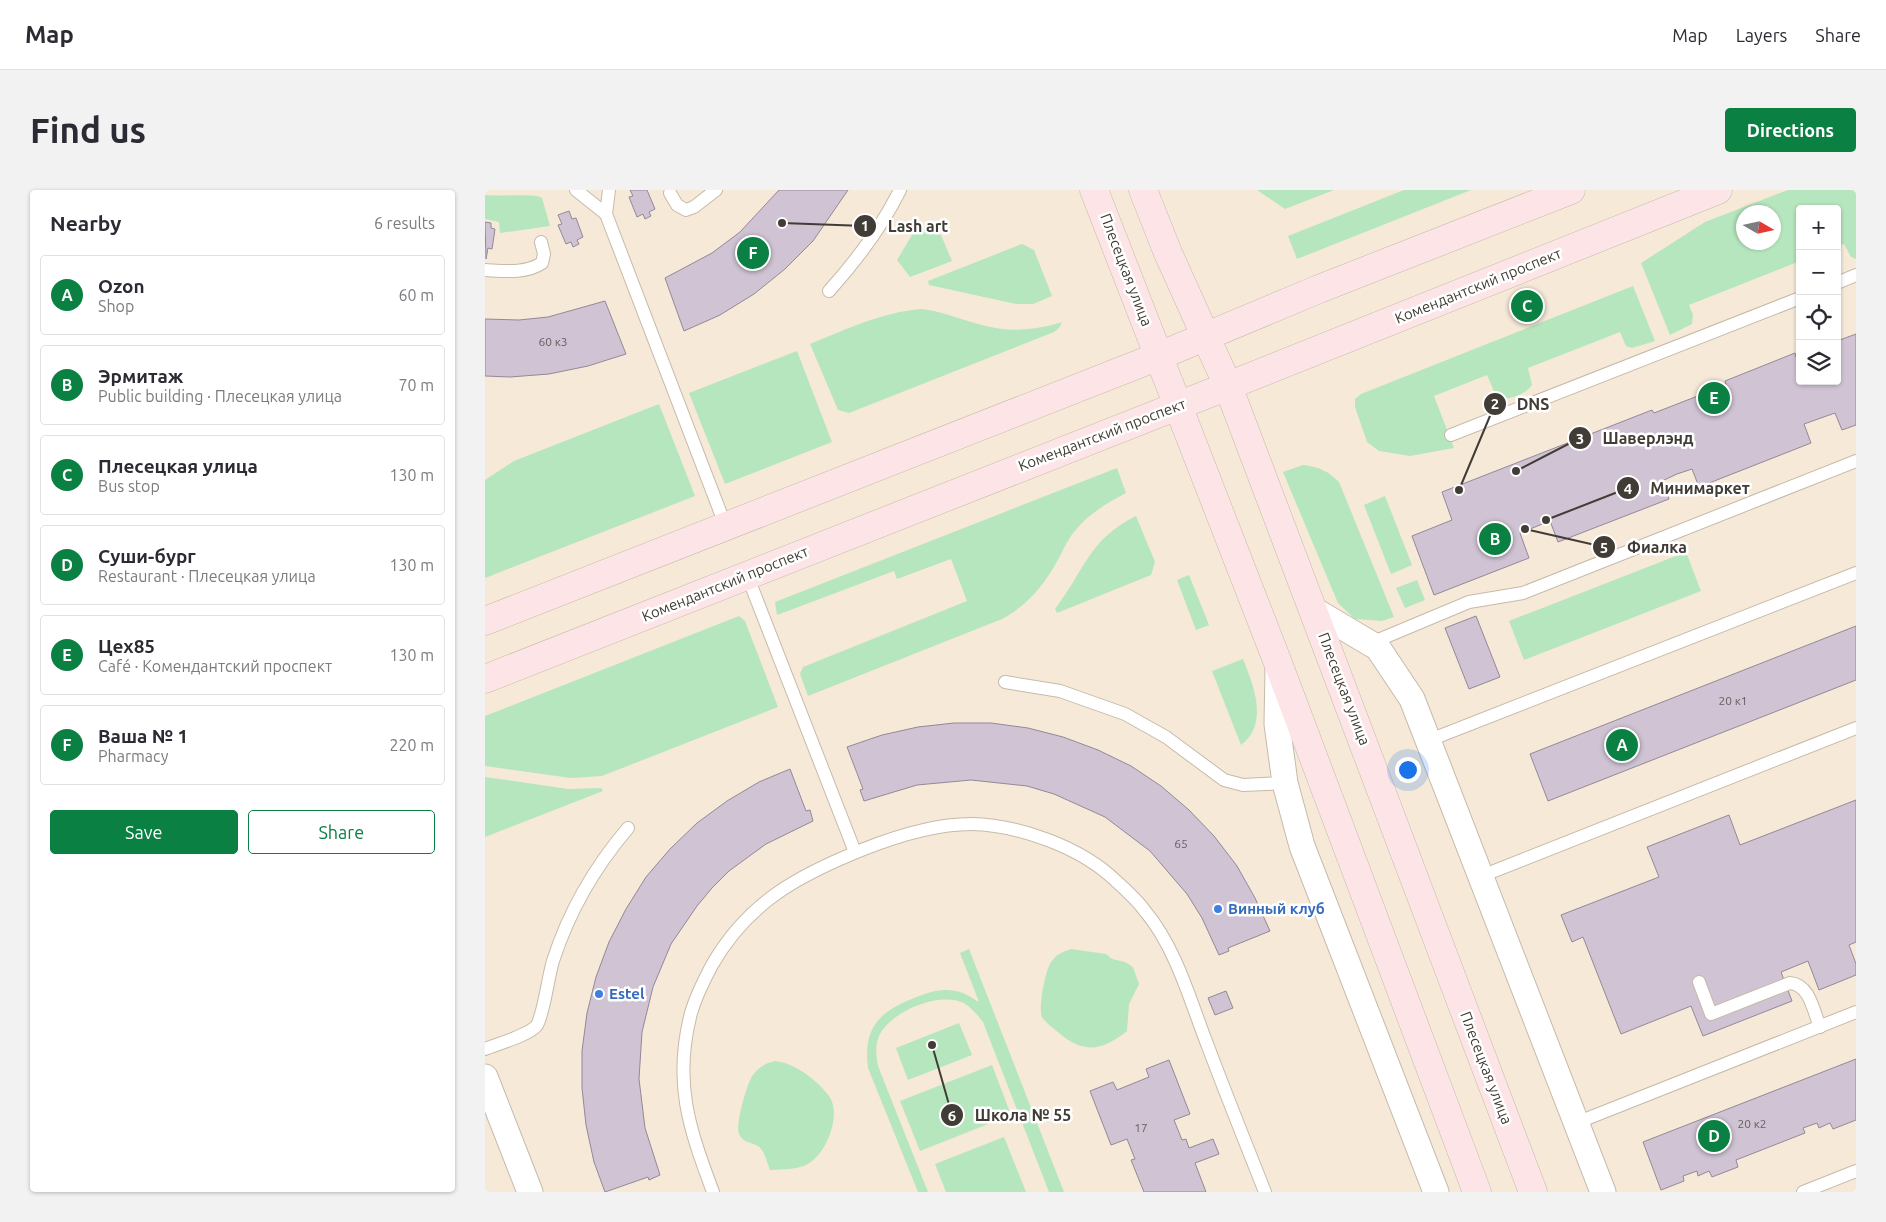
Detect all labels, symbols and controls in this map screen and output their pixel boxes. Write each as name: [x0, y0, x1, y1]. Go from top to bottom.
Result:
text: Map: [25, 21, 74, 48]
text: Map: [1672, 25, 1708, 45]
text: Layers: [1736, 25, 1787, 45]
text: Share: [1815, 25, 1861, 45]
button: Directions: [1725, 108, 1856, 152]
text: Find us: [30, 110, 146, 150]
north arrow: [1736, 205, 1781, 250]
map controls: [1796, 205, 1841, 385]
button: +: [1796, 205, 1841, 250]
text: Nearby: [50, 211, 121, 235]
callout: Lash art: [853, 211, 958, 242]
street label: Плесецкая улица: [1097, 211, 1156, 329]
text: 6 results: [374, 214, 435, 232]
text: 1: [861, 217, 869, 234]
text: Lash art: [888, 217, 948, 235]
pin: F: [737, 234, 769, 272]
street label: Комендантский проспект: [1392, 244, 1564, 327]
button: −: [1796, 250, 1841, 295]
text: Ozon: [98, 275, 145, 297]
text: A: [61, 286, 73, 304]
text: 60 m: [398, 286, 434, 304]
pin: C: [1511, 287, 1543, 325]
button: locate: [1796, 295, 1841, 340]
text: Shop: [98, 297, 134, 315]
house number: 60 к3: [538, 335, 568, 348]
button: layers: [1796, 340, 1841, 385]
text: Эрмитаж: [98, 365, 183, 387]
text: B: [62, 376, 72, 394]
text: 70 m: [398, 376, 434, 394]
pin: E: [1698, 379, 1730, 417]
text: Public building · Плесецкая улица: [98, 387, 342, 405]
callout: DNS: [1482, 388, 1560, 419]
street label: Комендантский проспект: [1016, 395, 1188, 474]
text: 2: [1491, 395, 1499, 412]
text: DNS: [1517, 395, 1549, 413]
callout: Шаверлэнд: [1567, 423, 1703, 454]
text: Шаверлэнд: [1603, 429, 1694, 447]
text: 3: [1576, 430, 1584, 447]
text: Плесецкая улица: [98, 455, 258, 477]
text: C: [62, 466, 72, 484]
text: 130 m: [389, 466, 434, 484]
callout: Минимаркет: [1615, 473, 1760, 504]
text: Bus stop: [98, 477, 160, 495]
text: Минимаркет: [1650, 479, 1750, 497]
text: 4: [1624, 480, 1632, 497]
pin: B: [1479, 520, 1511, 558]
callout: Фиалка: [1592, 532, 1697, 563]
text: Фиалка: [1627, 538, 1687, 556]
text: 5: [1600, 539, 1608, 556]
street label: Комендантский проспект: [639, 542, 811, 625]
text: Суши-бург: [98, 545, 196, 567]
text: D: [61, 556, 73, 574]
text: 130 m: [389, 556, 434, 574]
text: Restaurant · Плесецкая улица: [98, 567, 316, 585]
street label: Плесецкая улица: [1315, 630, 1374, 748]
text: Цех85: [98, 635, 155, 657]
text: E: [62, 646, 72, 664]
text: 130 m: [389, 646, 434, 664]
text: Café · Комендантский проспект: [98, 657, 332, 675]
house number: 20 к1: [1718, 694, 1748, 707]
text: Ваша № 1: [98, 725, 188, 747]
pin: A: [1606, 726, 1638, 764]
text: F: [63, 736, 72, 754]
text: 220 m: [389, 736, 434, 754]
text: Pharmacy: [98, 747, 168, 765]
your location: [1395, 757, 1421, 783]
button: Save: [50, 810, 238, 854]
button: Share: [248, 810, 435, 854]
house number: 65: [1174, 837, 1188, 850]
place label: Винный клуб: [1228, 900, 1325, 917]
marker: Винный клуб: [1212, 903, 1224, 915]
place label: Estel: [609, 985, 645, 1002]
marker: Estel: [593, 988, 605, 1000]
street label: Плесецкая улица: [1457, 1009, 1516, 1127]
callout: Школа № 55: [940, 1100, 1081, 1131]
text: Школа № 55: [975, 1106, 1071, 1124]
text: 6: [948, 1107, 956, 1124]
pin: D: [1698, 1117, 1730, 1155]
house number: 20 к2: [1737, 1117, 1767, 1130]
house number: 17: [1134, 1121, 1148, 1134]

